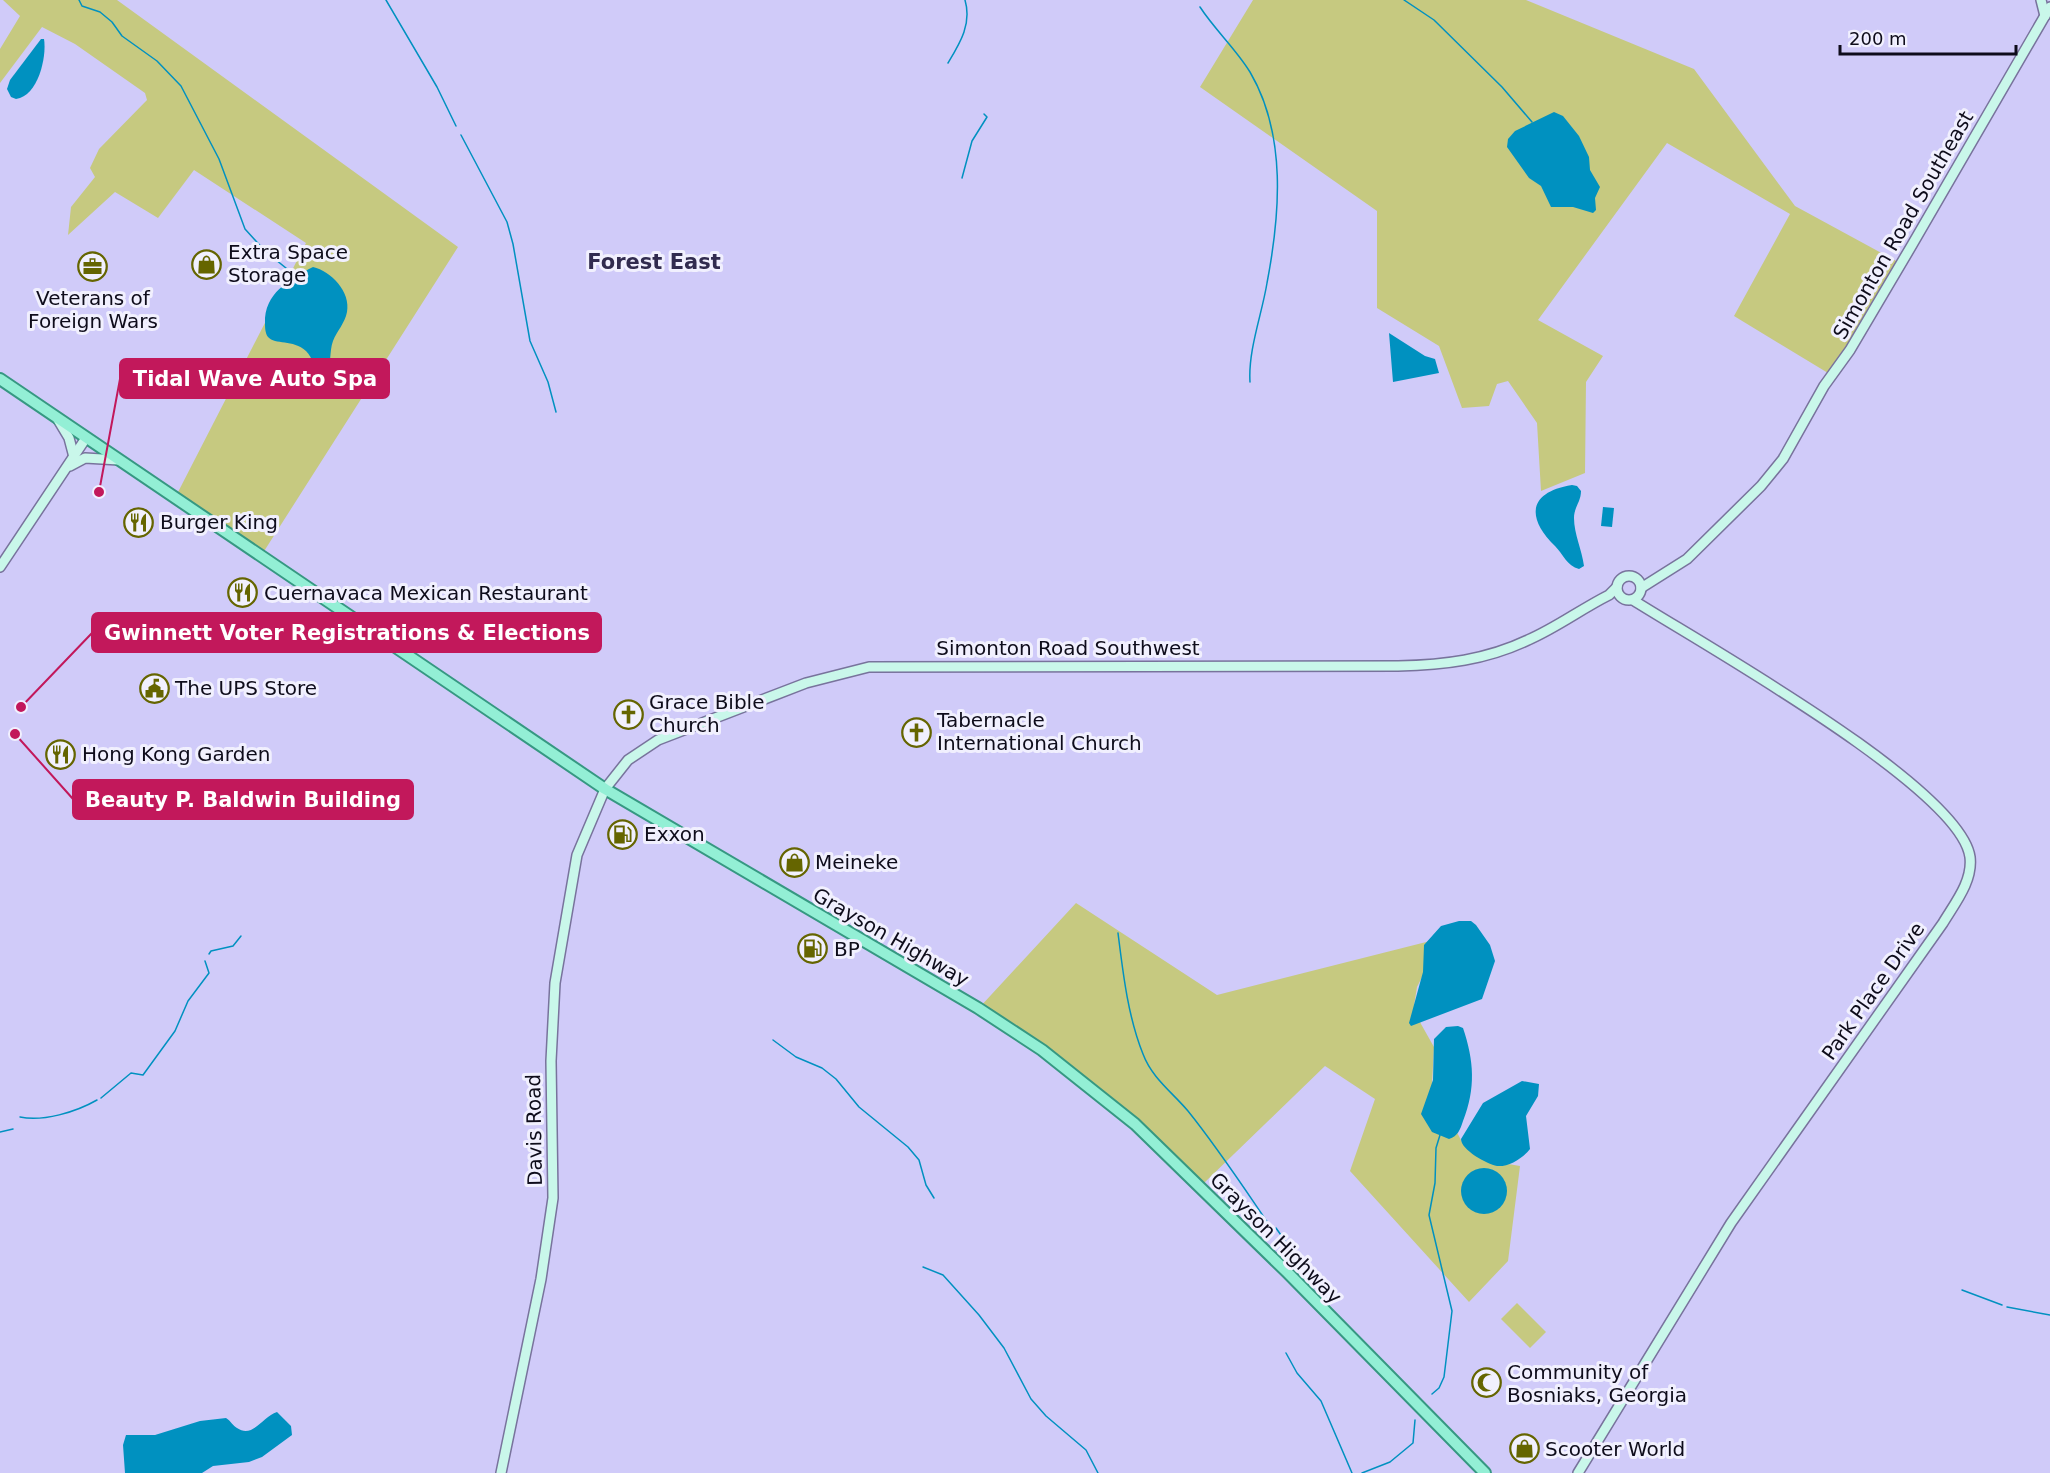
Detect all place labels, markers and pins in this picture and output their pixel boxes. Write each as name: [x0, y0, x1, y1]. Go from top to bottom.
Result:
place label: Extra Space Storage: [228, 240, 348, 287]
shop icon: Extra Space Storage: [191, 248, 223, 280]
office icon: Veterans of Foreign Wars: [77, 251, 109, 283]
place label: Veterans of Foreign Wars: [28, 286, 158, 333]
callout: Tidal Wave Auto Spa: [120, 359, 389, 398]
restaurant icon: Burger King: [123, 506, 155, 538]
place label: Burger King: [160, 510, 278, 534]
restaurant icon: Cuernavaca Mexican Restaurant: [227, 577, 259, 609]
place label: Cuernavaca Mexican Restaurant: [264, 581, 588, 605]
callout: Gwinnett Voter Registrations & Elections: [92, 613, 601, 652]
public building icon: The UPS Store: [138, 672, 170, 704]
place label: The UPS Store: [174, 676, 317, 700]
place label: Grace Bible Church: [649, 690, 764, 737]
church icon: Grace Bible Church: [612, 698, 644, 730]
place label: Tabernacle International Church: [936, 708, 1142, 755]
church icon: Tabernacle International Church: [900, 716, 932, 748]
restaurant icon: Hong Kong Garden: [45, 738, 77, 770]
place label: Hong Kong Garden: [82, 742, 270, 766]
callout: Beauty P. Baldwin Building: [73, 780, 413, 819]
fuel station icon: Exxon: [607, 818, 639, 850]
place label: Exxon: [644, 822, 705, 846]
shop icon: Meineke: [778, 846, 810, 878]
place label: Meineke: [815, 850, 898, 874]
fuel station icon: BP: [797, 933, 829, 965]
place label: BP: [834, 937, 860, 961]
place label: Community of Bosniaks, Georgia: [1507, 1360, 1687, 1407]
mosque icon: Community of Bosniaks, Georgia: [1470, 1367, 1502, 1399]
shop icon: Scooter World: [1508, 1433, 1540, 1465]
place label: Scooter World: [1545, 1437, 1685, 1461]

